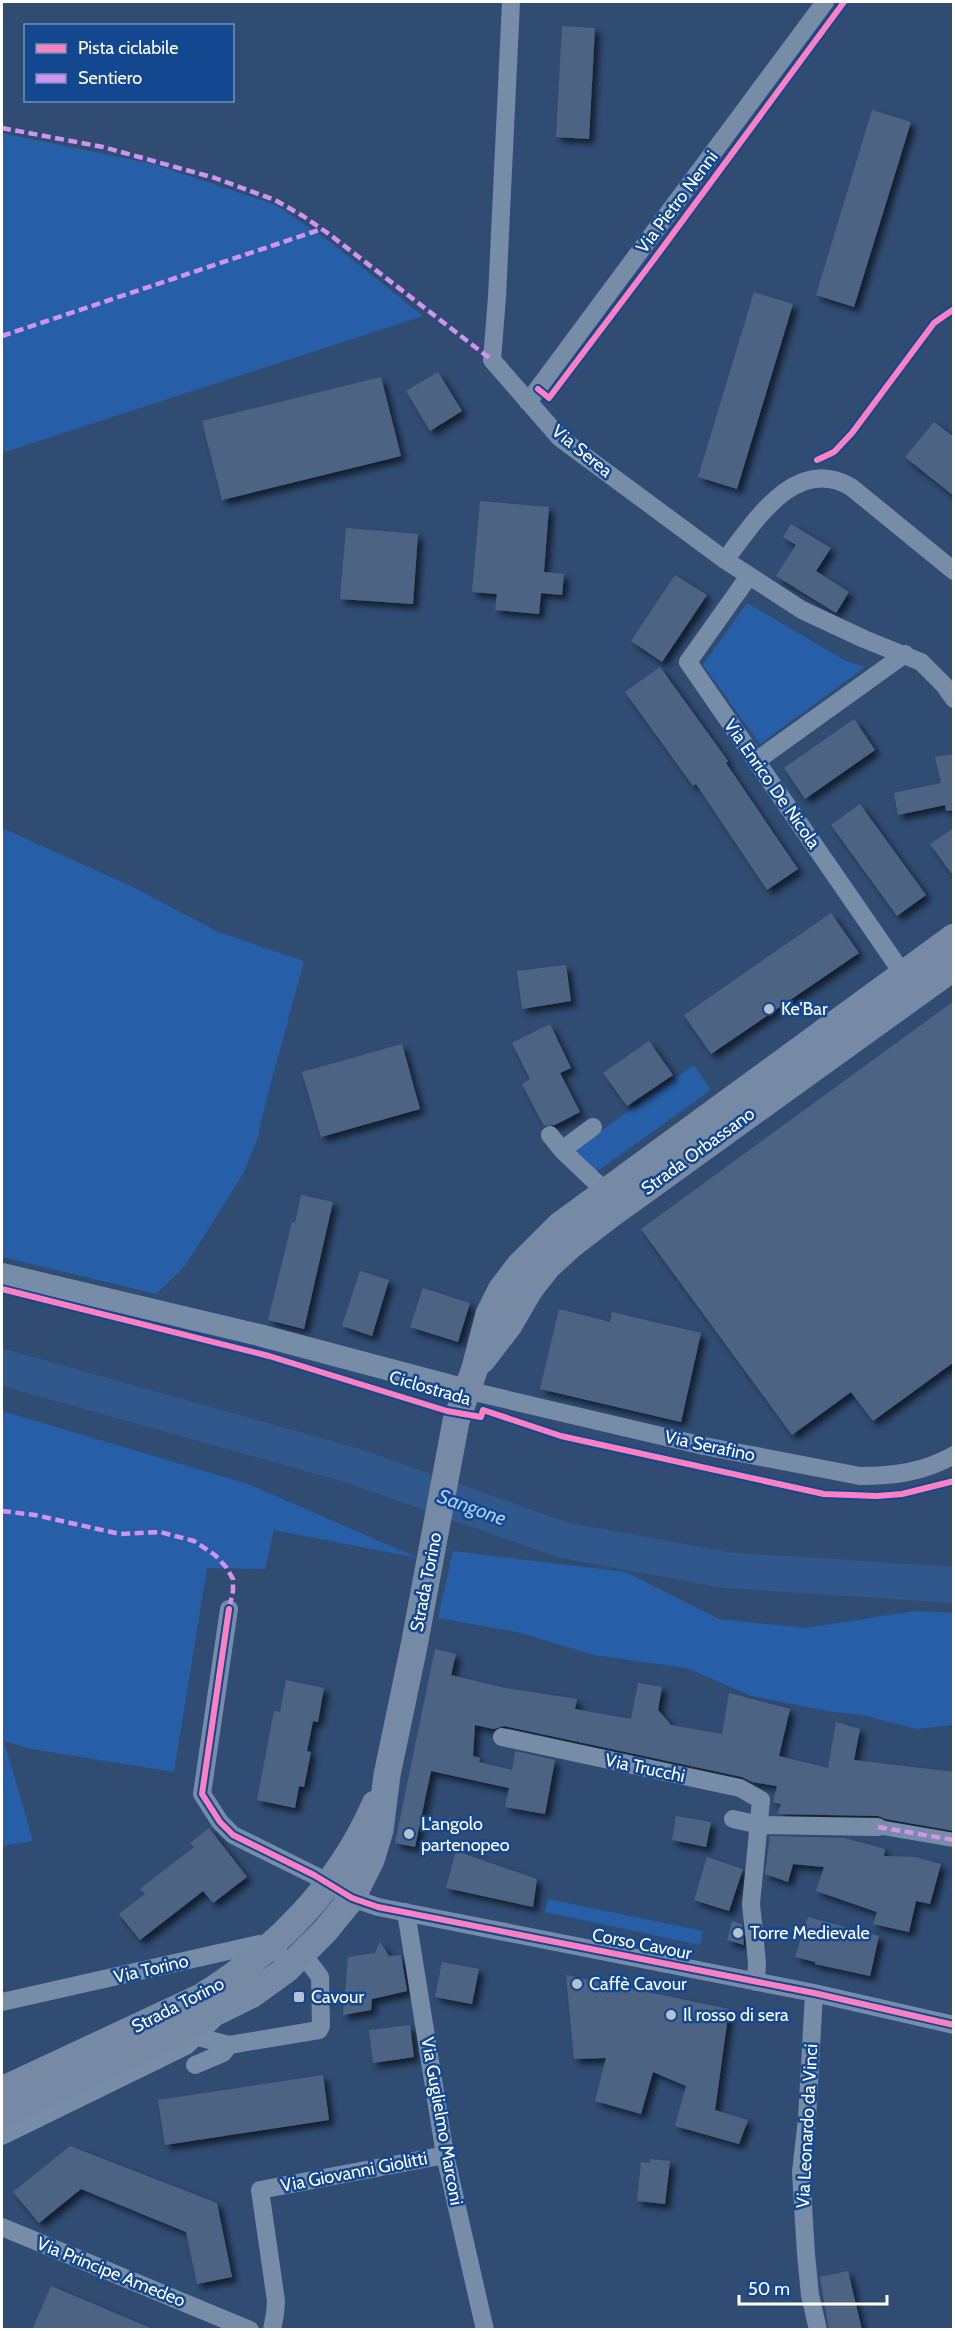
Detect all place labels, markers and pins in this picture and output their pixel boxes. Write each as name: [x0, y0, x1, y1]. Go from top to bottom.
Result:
place label: Ke'Bar: [781, 998, 828, 1020]
marker: Ke'Bar: [762, 1002, 776, 1016]
place label: L'angolo partenopeo: [421, 1813, 510, 1856]
marker: L'angolo partenopeo: [402, 1827, 416, 1841]
place label: Torre Medievale: [750, 1922, 870, 1944]
marker: Torre Medievale: [731, 1926, 745, 1940]
place label: Caffè Cavour: [589, 1973, 687, 1995]
marker: Caffè Cavour: [570, 1977, 584, 1991]
place label: Cavour: [311, 1986, 364, 2008]
marker: Cavour: [292, 1990, 306, 2004]
place label: Il rosso di sera: [683, 2004, 789, 2026]
marker: Il rosso di sera: [664, 2008, 678, 2022]

